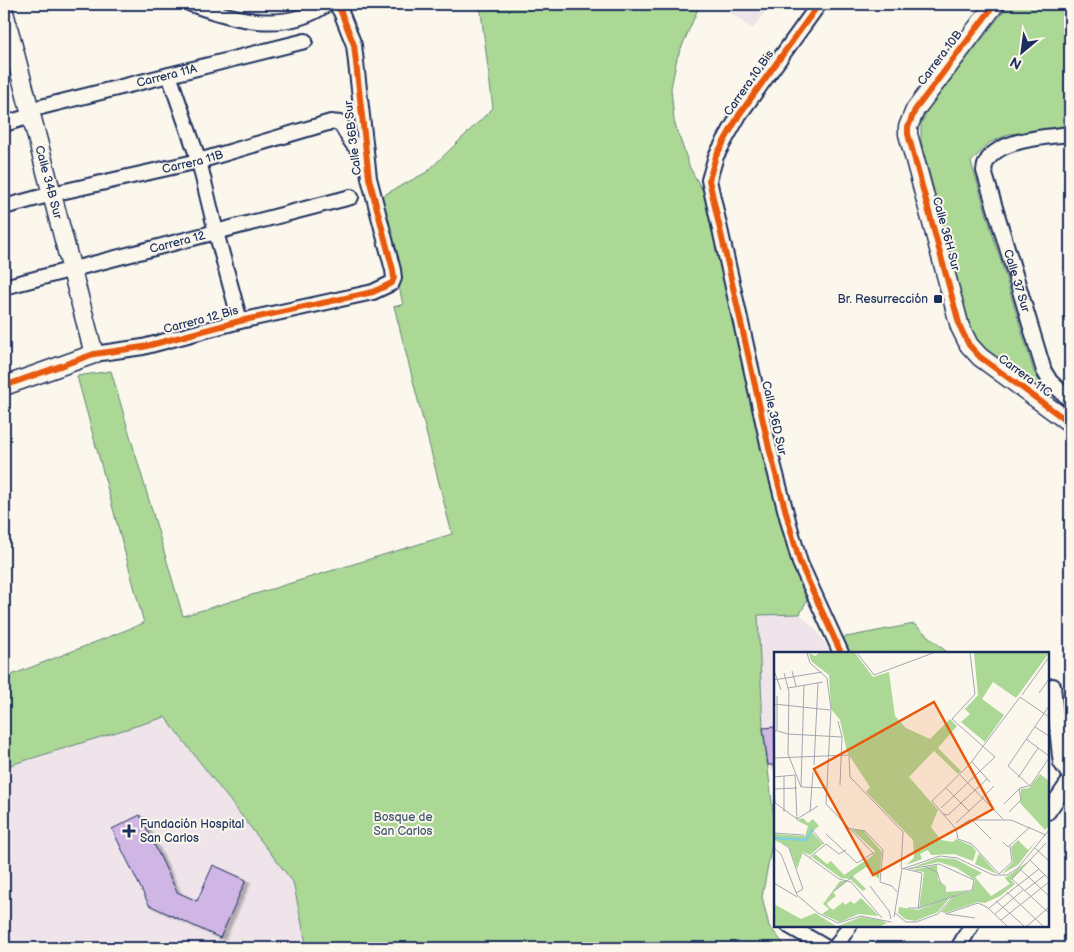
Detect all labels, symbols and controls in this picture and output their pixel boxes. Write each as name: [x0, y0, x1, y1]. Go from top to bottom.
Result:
street label: Carrera 10B: [914, 28, 966, 88]
north arrow: [996, 28, 1046, 78]
street label: Carrera 10 Bis: [721, 47, 777, 119]
text: N: [1007, 53, 1025, 73]
street label: Carrera 11A: [135, 61, 199, 90]
street label: Calle 36B Sur: [341, 99, 365, 176]
street label: Calle 34B Sur: [32, 144, 66, 221]
street label: Carrera 11B: [161, 147, 225, 177]
street label: Calle 36H Sur: [929, 195, 963, 273]
street label: Carrera 12: [148, 228, 207, 256]
street label: Calle 37 Sur: [1000, 247, 1034, 315]
place label: Br. Resurrección: [838, 292, 928, 307]
marker: Br. Resurrección: [932, 293, 944, 305]
street label: Carrera 12 Bis: [162, 303, 240, 337]
street label: Carrera 11C: [995, 351, 1055, 401]
street label: Calle 36D Sur: [758, 379, 790, 457]
inset map: [774, 652, 1049, 927]
park label: Bosque de San Carlos: [373, 810, 433, 839]
place label: Fundación Hospital San Carlos: [140, 817, 244, 846]
marker: Fundación Hospital San Carlos: [122, 824, 136, 838]

